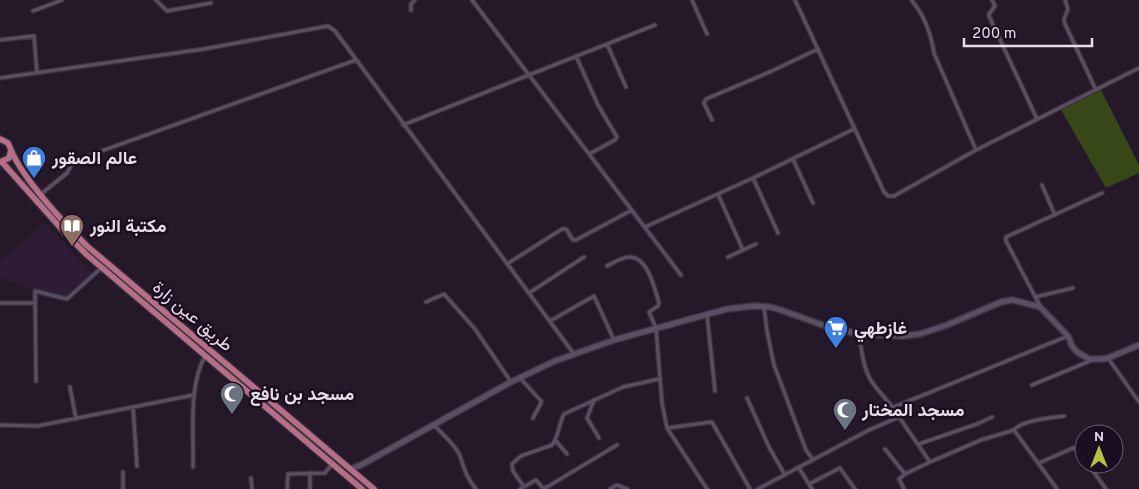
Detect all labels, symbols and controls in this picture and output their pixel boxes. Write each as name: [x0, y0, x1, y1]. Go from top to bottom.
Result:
scale bar: [964, 15, 1092, 47]
text: 200 m: [972, 25, 1017, 44]
shop icon: عالم الصقور: [21, 145, 47, 179]
place label: عالم الصقور: [51, 148, 137, 171]
library icon: مكتبة النور: [59, 213, 85, 247]
place label: مكتبة النور: [89, 216, 167, 239]
street label: طريق عين زارة: [147, 277, 237, 358]
supermarket icon: غازطهي: [823, 315, 849, 349]
place label: غازطهي: [854, 318, 907, 343]
mosque icon: مسجد بن نافع: [219, 381, 245, 415]
place label: مسجد بن نافع: [250, 384, 355, 407]
mosque icon: مسجد المختار: [832, 397, 858, 431]
place label: مسجد المختار: [861, 400, 965, 423]
north arrow: [1074, 424, 1124, 474]
text: N: [1094, 429, 1104, 446]

